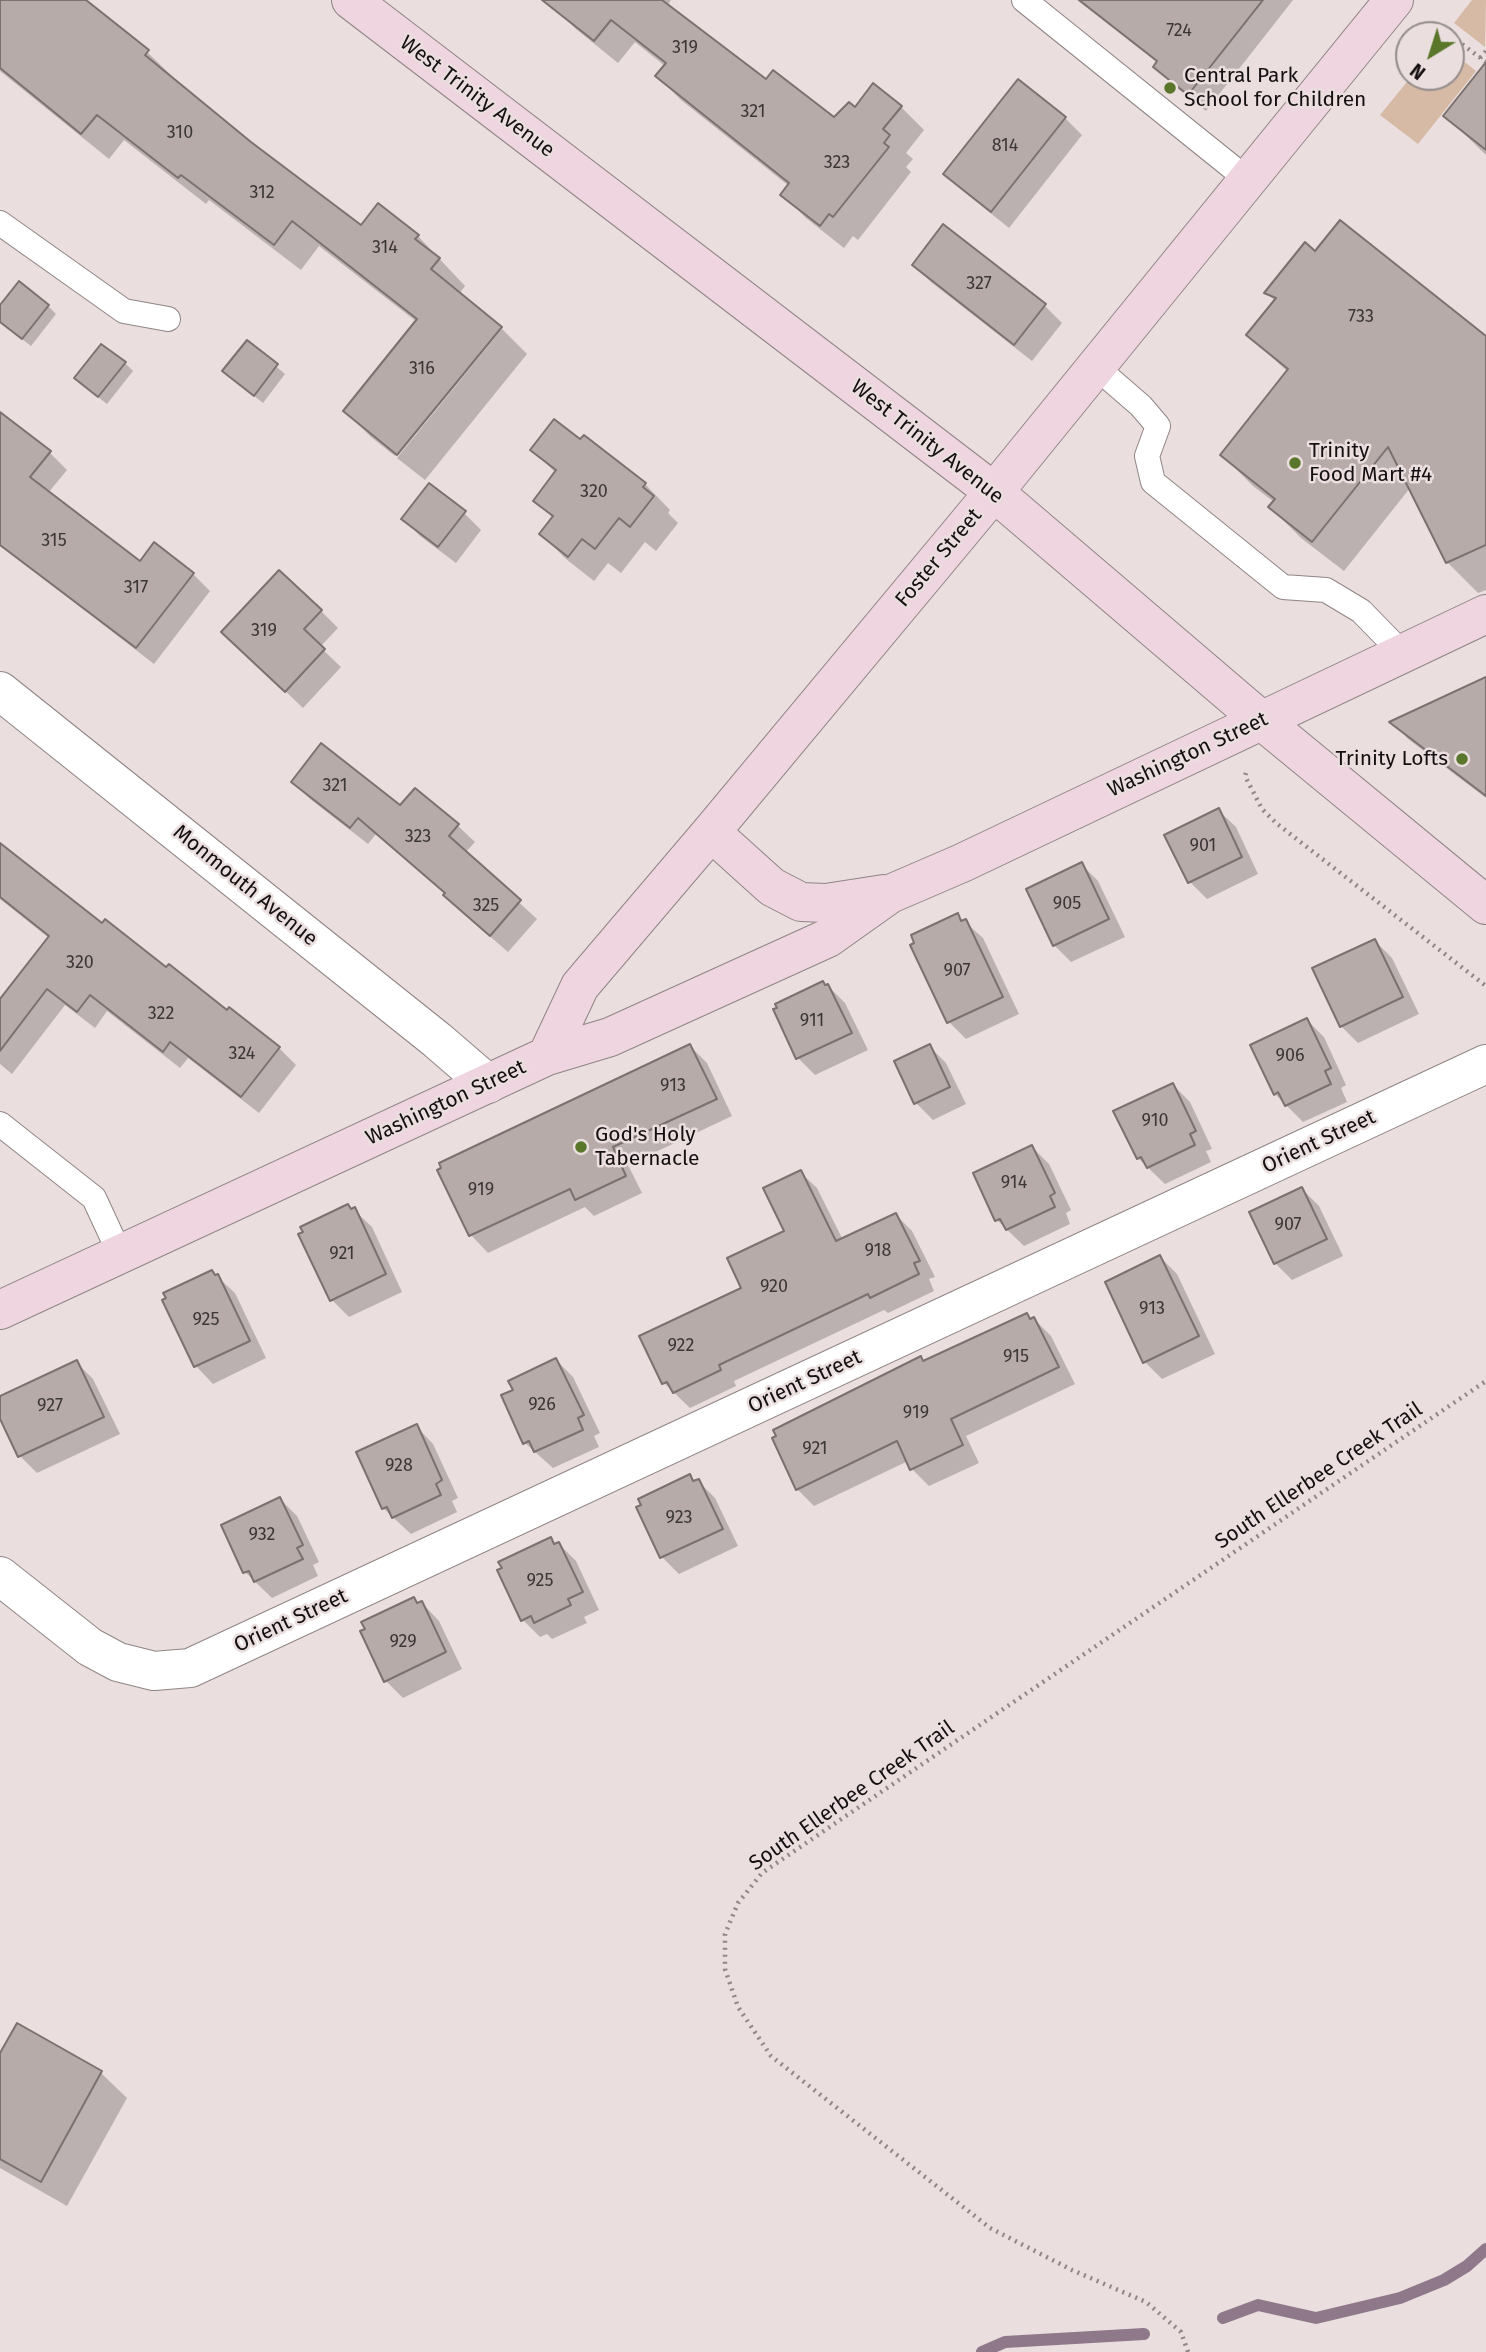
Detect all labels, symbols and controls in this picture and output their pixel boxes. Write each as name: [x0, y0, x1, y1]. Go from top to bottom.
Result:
house number: 724: [1166, 20, 1192, 42]
north arrow: [1395, 21, 1465, 91]
street label: West Trinity Avenue: [395, 31, 559, 163]
house number: 319: [672, 37, 698, 59]
text: N: [1406, 58, 1430, 84]
place label: Central Park School for Children: [1184, 63, 1366, 113]
marker: Central Park School for Children: [1162, 80, 1178, 96]
house number: 321: [740, 101, 766, 123]
house number: 310: [167, 122, 193, 144]
house number: 814: [992, 135, 1018, 157]
house number: 323: [824, 152, 850, 174]
house number: 312: [249, 182, 275, 204]
house number: 314: [372, 237, 398, 259]
house number: 327: [966, 273, 992, 295]
house number: 733: [1348, 306, 1374, 328]
house number: 316: [409, 358, 435, 380]
street label: West Trinity Avenue: [846, 374, 1008, 510]
place label: Trinity Food Mart #4: [1309, 438, 1432, 488]
marker: Trinity Food Mart #4: [1287, 455, 1303, 471]
house number: 320: [580, 481, 608, 503]
street label: Foster Street: [890, 504, 988, 612]
house number: 315: [41, 530, 67, 552]
house number: 317: [124, 577, 148, 599]
house number: 319: [251, 620, 277, 642]
street label: Washington Street: [1104, 707, 1272, 803]
place label: Trinity Lofts: [1336, 746, 1448, 772]
marker: Trinity Lofts: [1454, 751, 1470, 767]
house number: 321: [322, 775, 348, 797]
street label: Monmouth Avenue: [168, 820, 322, 952]
house number: 323: [405, 826, 431, 848]
house number: 901: [1190, 835, 1216, 857]
house number: 905: [1053, 893, 1081, 915]
house number: 325: [473, 895, 499, 917]
house number: 320: [66, 952, 94, 974]
house number: 907: [943, 960, 971, 982]
house number: 322: [148, 1003, 174, 1025]
house number: 911: [800, 1010, 824, 1032]
house number: 324: [229, 1043, 255, 1065]
house number: 906: [1275, 1045, 1305, 1067]
street label: Washington Street: [362, 1055, 530, 1151]
house number: 913: [660, 1075, 686, 1097]
street label: Orient Street: [1258, 1105, 1380, 1179]
house number: 910: [1142, 1110, 1168, 1132]
place label: God's Holy Tabernacle: [595, 1122, 700, 1172]
marker: God's Holy Tabernacle: [573, 1139, 589, 1155]
house number: 914: [1001, 1172, 1027, 1194]
house number: 919: [468, 1179, 494, 1201]
house number: 907: [1274, 1214, 1302, 1236]
house number: 918: [865, 1240, 891, 1262]
house number: 921: [329, 1243, 355, 1265]
house number: 920: [760, 1276, 788, 1298]
house number: 913: [1139, 1298, 1165, 1320]
house number: 925: [193, 1309, 219, 1331]
house number: 922: [668, 1335, 694, 1357]
street label: Orient Street: [744, 1345, 866, 1419]
house number: 915: [1003, 1346, 1029, 1368]
house number: 926: [528, 1394, 556, 1416]
house number: 927: [37, 1395, 63, 1417]
street label: South Ellerbee Creek Trail: [1211, 1397, 1427, 1555]
house number: 919: [903, 1402, 929, 1424]
house number: 921: [802, 1438, 828, 1460]
house number: 928: [385, 1455, 413, 1477]
house number: 923: [666, 1507, 692, 1529]
house number: 932: [249, 1524, 275, 1546]
house number: 925: [527, 1570, 553, 1592]
street label: Orient Street: [230, 1584, 352, 1658]
house number: 929: [389, 1631, 417, 1653]
street label: South Ellerbee Creek Trail: [745, 1716, 959, 1876]

